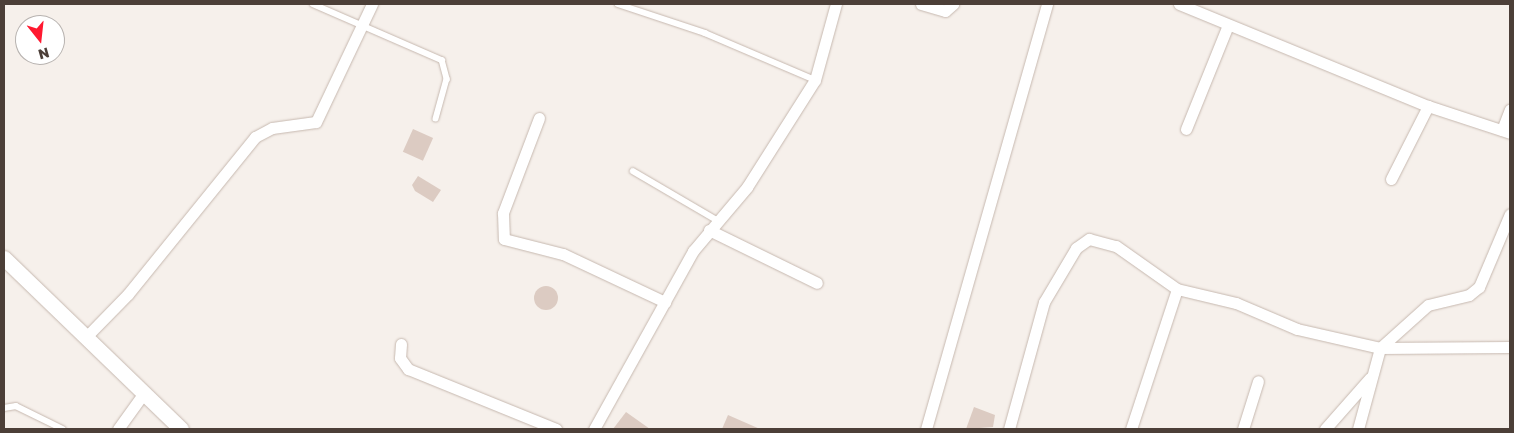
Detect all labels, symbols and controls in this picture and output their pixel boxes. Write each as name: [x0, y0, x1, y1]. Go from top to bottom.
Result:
north arrow: [15, 15, 65, 65]
text: N: [37, 44, 51, 64]

